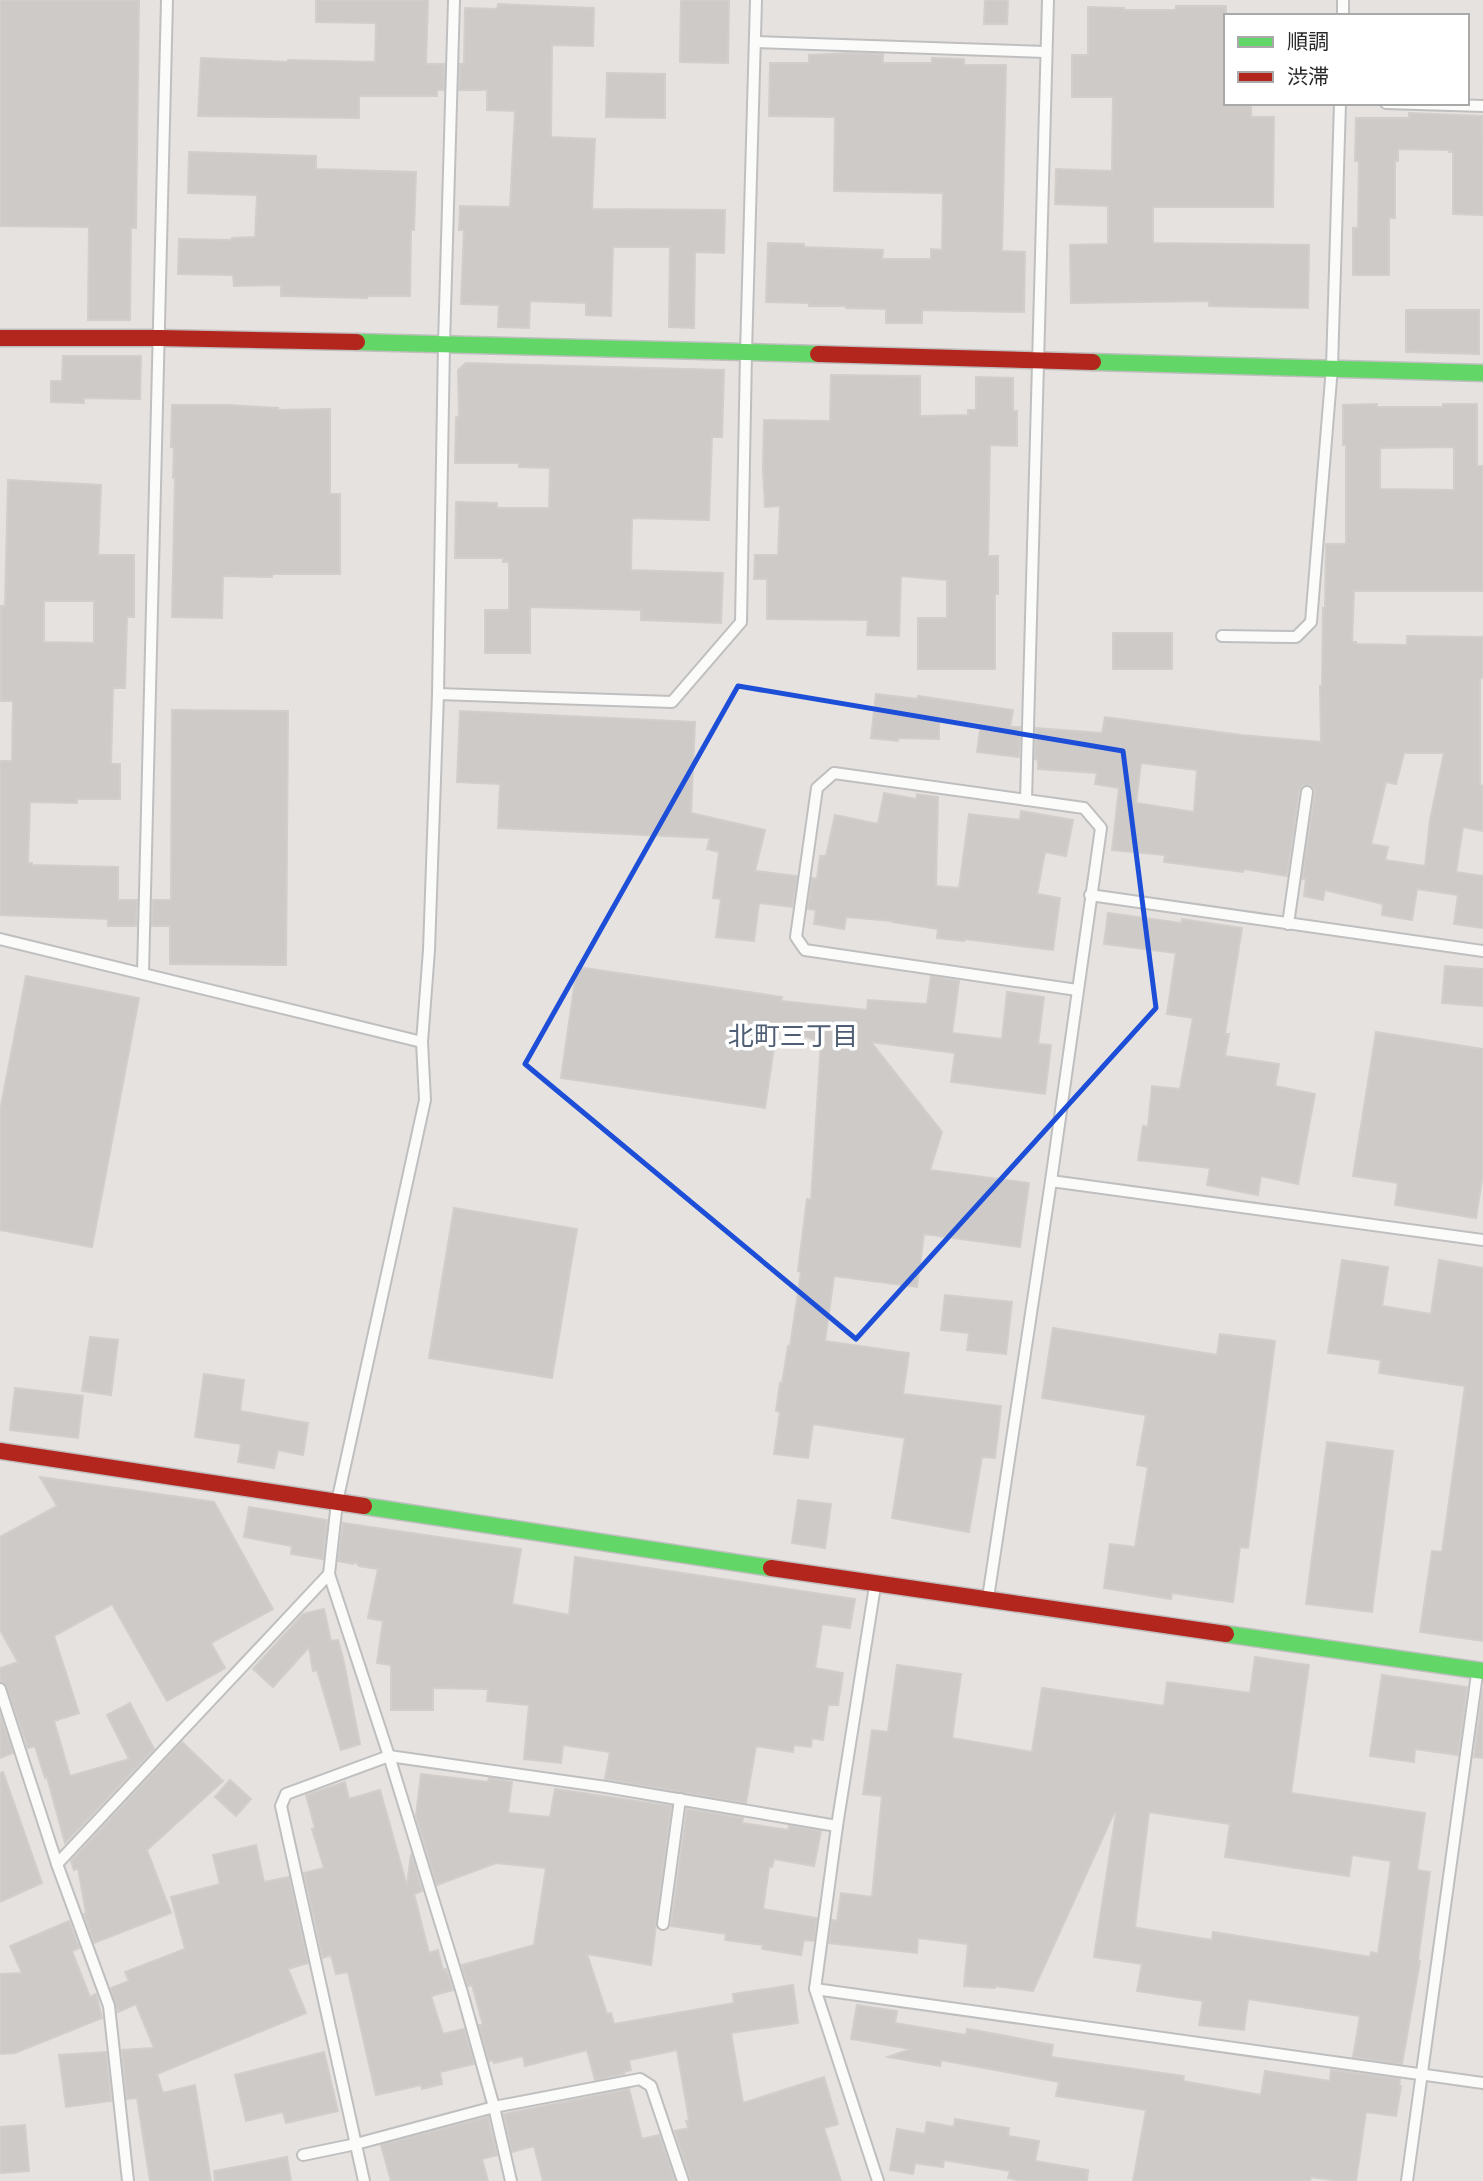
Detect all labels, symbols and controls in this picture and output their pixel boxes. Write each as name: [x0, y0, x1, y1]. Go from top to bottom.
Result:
legend: [1224, 14, 1469, 105]
text: 順調: [1287, 28, 1329, 55]
text: 渋滞: [1287, 63, 1329, 90]
district label: 北町三丁目: [728, 1019, 858, 1052]

